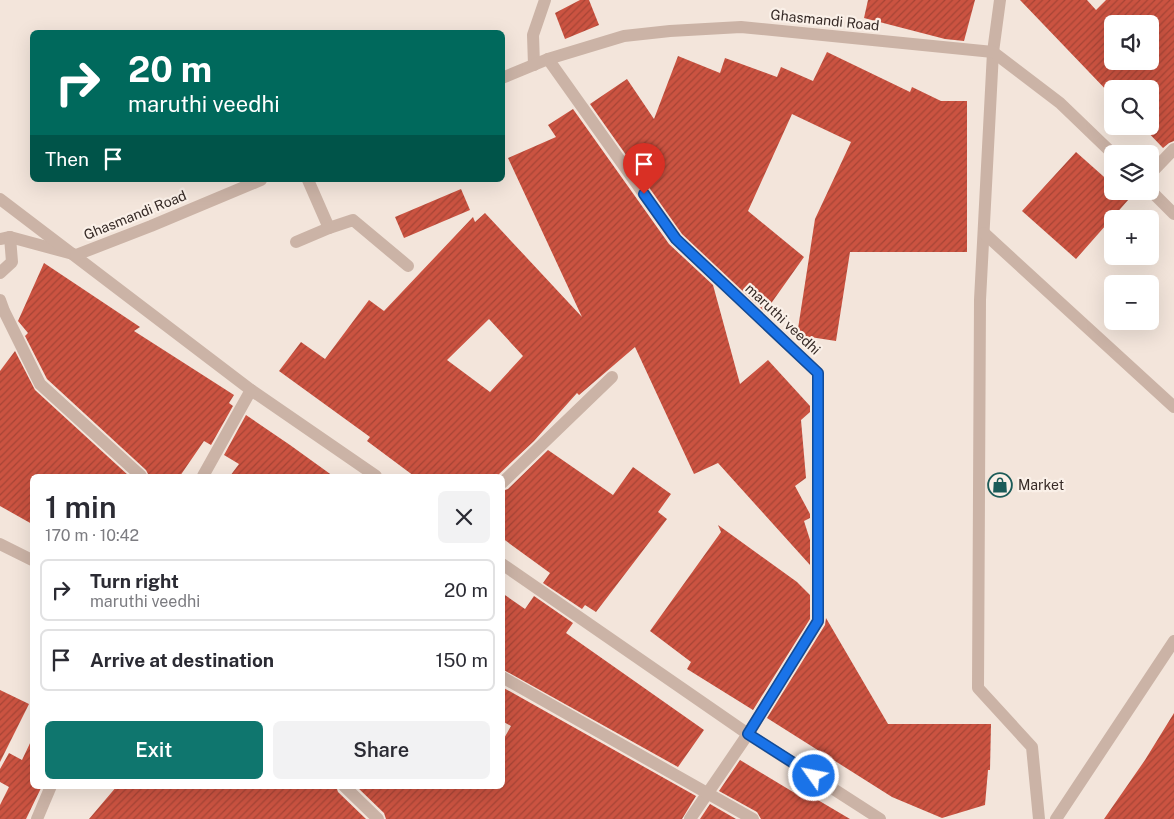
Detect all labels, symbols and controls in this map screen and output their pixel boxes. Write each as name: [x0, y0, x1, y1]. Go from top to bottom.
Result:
street label: Ghasmandi Road: [770, 6, 880, 34]
map controls: [1104, 15, 1159, 330]
button: sound: [1104, 15, 1159, 70]
text: 20 m: [128, 49, 212, 90]
icon: right: [45, 50, 110, 115]
button: search: [1104, 80, 1159, 135]
text: maruthi veedhi: [128, 91, 280, 117]
pin: [623, 143, 665, 194]
icon: arrive: [99, 145, 127, 173]
button: layers: [1104, 145, 1159, 200]
text: Then: [45, 148, 89, 170]
icon: arrive: [630, 150, 658, 178]
street label: Ghasmandi Road: [81, 187, 189, 243]
button: +: [1104, 210, 1159, 265]
button: −: [1104, 275, 1159, 330]
street label: maruthi veedhi: [742, 280, 824, 358]
shop icon: Market: [987, 472, 1013, 498]
place label: Market: [1018, 477, 1064, 493]
text: 1 min: [45, 489, 116, 525]
button: close: [438, 491, 490, 543]
text: 170 m · 10:42: [45, 526, 139, 545]
text: Turn right: [90, 570, 179, 592]
icon: right: [47, 576, 75, 604]
text: 20 m: [444, 579, 488, 601]
text: maruthi veedhi: [90, 592, 200, 611]
icon: arrive: [47, 646, 75, 674]
text: Arrive at destination: [90, 649, 274, 671]
text: 150 m: [435, 649, 488, 671]
button: Exit: [45, 721, 263, 779]
button: Share: [273, 721, 490, 779]
position arrow: [787, 749, 839, 801]

